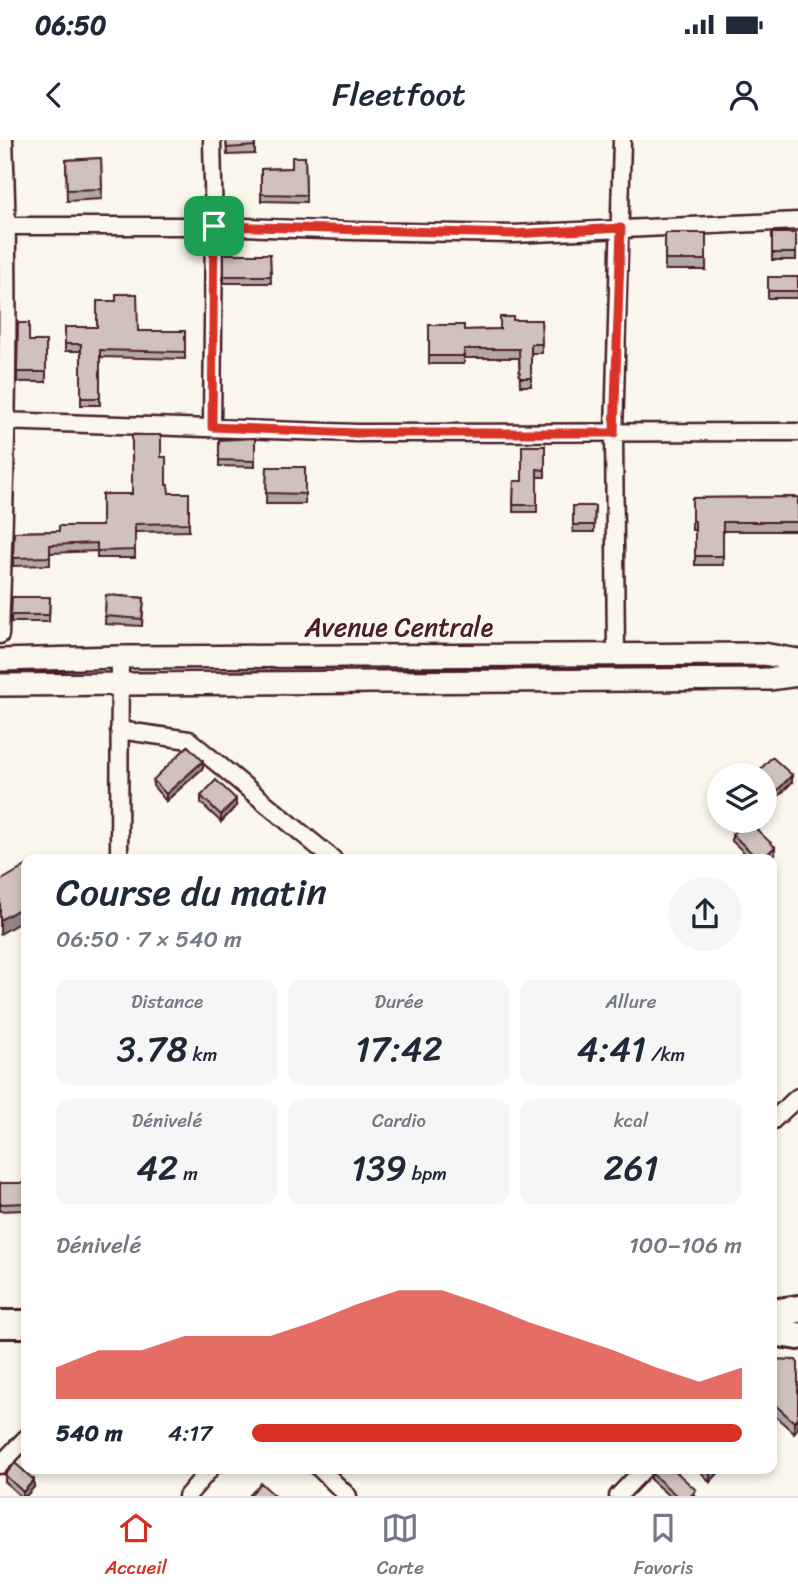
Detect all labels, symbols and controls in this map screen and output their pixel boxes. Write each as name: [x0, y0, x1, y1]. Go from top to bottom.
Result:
text: 06:50: [35, 2, 106, 48]
text: Fleetfoot: [332, 66, 466, 123]
icon: back: [35, 76, 73, 114]
icon: person: [725, 76, 763, 114]
pin: [184, 196, 244, 256]
icon: arrive: [195, 207, 233, 245]
street label: Avenue Centrale: [304, 604, 494, 650]
map controls: [707, 763, 777, 833]
button: layers: [707, 763, 777, 833]
text: Course du matin: [56, 859, 327, 926]
button: share: [668, 877, 742, 951]
text: 06:50 · 7 × 540 m: [56, 919, 242, 960]
text: Distance: [131, 985, 203, 1018]
text: Durée: [375, 985, 423, 1018]
text: Allure: [605, 985, 657, 1018]
text: 3.78: [117, 1018, 188, 1080]
text: 17:42: [355, 1018, 443, 1080]
text: 4:41: [577, 1018, 646, 1080]
text: km: [188, 1038, 217, 1071]
text: /km: [646, 1038, 685, 1071]
text: Dénivelé: [132, 1104, 202, 1137]
text: Cardio: [372, 1104, 426, 1137]
text: kcal: [614, 1104, 648, 1137]
text: 42: [136, 1137, 178, 1199]
text: 139: [351, 1137, 407, 1199]
text: 261: [603, 1137, 659, 1199]
text: m: [178, 1157, 198, 1190]
text: bpm: [407, 1157, 447, 1190]
text: Dénivelé: [56, 1225, 141, 1266]
text: 100–106 m: [629, 1225, 742, 1266]
text: 540 m: [56, 1413, 123, 1454]
text: 4:17: [168, 1413, 212, 1454]
tab: Accueil: [105, 1509, 167, 1584]
tab: Carte: [377, 1509, 424, 1584]
tab: Favoris: [634, 1509, 693, 1584]

